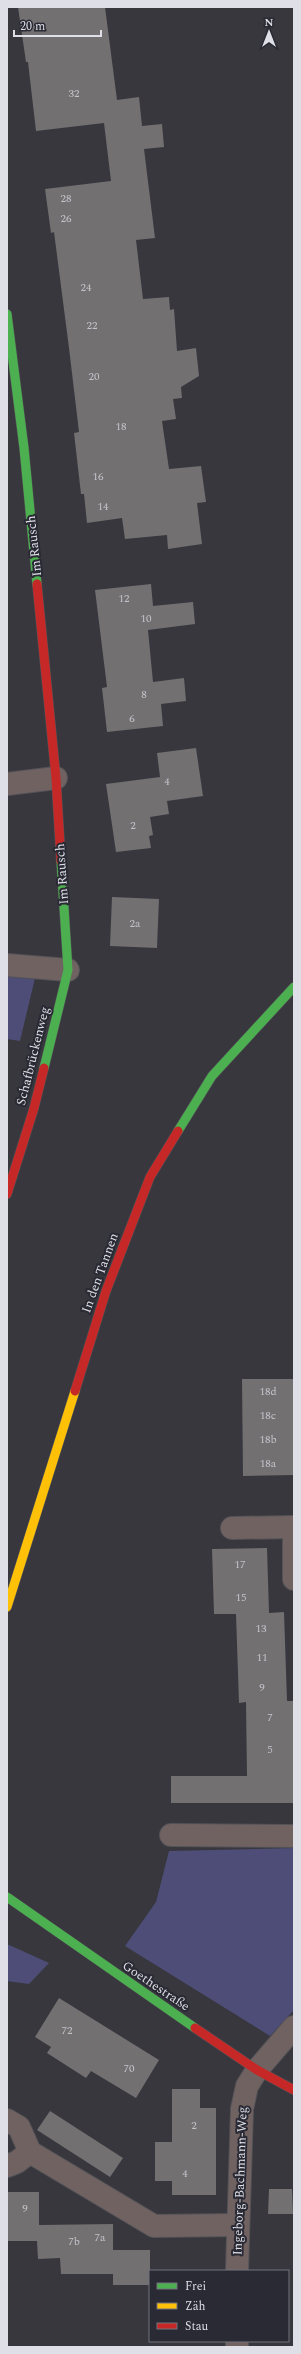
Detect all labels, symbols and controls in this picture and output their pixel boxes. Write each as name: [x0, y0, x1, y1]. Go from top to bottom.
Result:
scale bar: [14, 12, 101, 38]
north arrow: [249, 12, 289, 52]
text: N: [265, 14, 274, 31]
text: 20 m: [20, 17, 45, 36]
house number: 32: [69, 85, 80, 102]
house number: 28: [61, 190, 72, 207]
house number: 26: [61, 210, 72, 227]
house number: 24: [81, 279, 92, 296]
house number: 22: [87, 317, 98, 334]
house number: 20: [89, 368, 100, 385]
house number: 18: [116, 418, 127, 435]
house number: 16: [93, 468, 104, 485]
house number: 14: [98, 498, 109, 515]
street label: Im Rausch: [21, 514, 47, 578]
house number: 12: [119, 590, 130, 607]
house number: 10: [141, 610, 152, 627]
house number: 8: [141, 686, 147, 703]
house number: 6: [129, 710, 135, 727]
house number: 4: [164, 773, 170, 790]
house number: 2: [130, 817, 136, 834]
street label: Im Rausch: [50, 842, 74, 905]
house number: 2a: [130, 915, 141, 932]
street label: Schafbrückenweg: [11, 1004, 55, 1108]
street label: In den Tannen: [76, 1230, 124, 1316]
house number: 18d: [259, 1383, 277, 1400]
house number: 18c: [260, 1407, 276, 1424]
house number: 18b: [259, 1431, 277, 1448]
house number: 18a: [260, 1455, 277, 1472]
house number: 17: [235, 1556, 246, 1573]
house number: 15: [236, 1589, 247, 1606]
house number: 13: [256, 1620, 267, 1637]
house number: 11: [257, 1649, 268, 1666]
house number: 9: [259, 1679, 265, 1696]
house number: 7: [267, 1709, 273, 1726]
house number: 5: [267, 1741, 273, 1758]
street label: Goethestraße: [118, 1956, 194, 2016]
house number: 72: [62, 2022, 73, 2039]
house number: 70: [124, 2060, 135, 2077]
street label: Ingeborg-Bachmann-Weg: [227, 2106, 253, 2256]
house number: 2: [191, 2117, 197, 2134]
house number: 4: [182, 2165, 188, 2182]
house number: 9: [22, 2200, 28, 2217]
house number: 7a: [95, 2229, 106, 2246]
house number: 7b: [68, 2233, 80, 2250]
legend: [149, 2270, 289, 2342]
text: Frei: [185, 2277, 207, 2296]
text: Zäh: [185, 2297, 206, 2316]
text: Stau: [185, 2317, 209, 2336]

